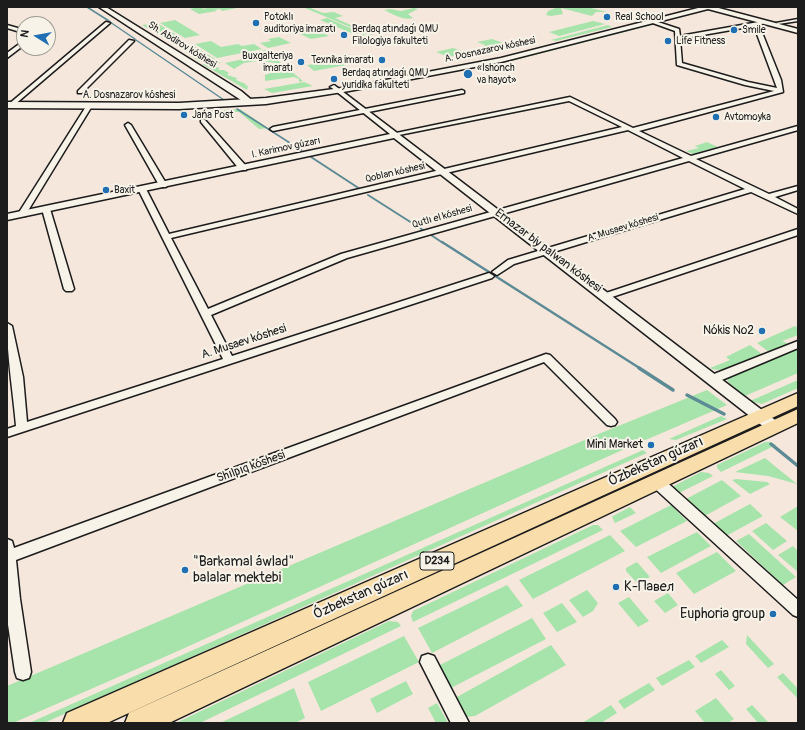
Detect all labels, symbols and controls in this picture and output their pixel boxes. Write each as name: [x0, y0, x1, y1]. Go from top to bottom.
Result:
place label: Potoklı auditoriya imaratı: [264, 11, 336, 34]
place label: Real School: [615, 11, 664, 23]
marker: Real School: [602, 12, 612, 22]
north arrow: [16, 16, 56, 56]
marker: Potoklı auditoriya imaratı: [251, 18, 261, 28]
street label: Sh. Abdirov kóshesi: [146, 19, 218, 71]
place label: Berdaq atındaǵı QMU Filologiya fakulteti: [352, 23, 438, 46]
place label: Smile: [742, 24, 766, 36]
marker: Smile: [729, 25, 739, 35]
text: N: [18, 29, 32, 39]
marker: Berdaq atındaǵı QMU Filologiya fakulteti: [339, 30, 349, 40]
street label: A. Dosnazarov kóshesi: [444, 35, 536, 65]
place label: Life Fitness: [676, 35, 725, 47]
marker: Life Fitness: [663, 36, 673, 46]
place label: Buxgalteriya imaratı: [242, 50, 293, 74]
place label: Texnika imaratı: [311, 54, 374, 66]
marker: Texnika imaratı: [377, 55, 387, 65]
marker: Buxgalteriya imaratı: [296, 57, 306, 67]
place label: «Ishonch va hayot»: [477, 62, 516, 86]
place label: Berdaq atındaǵı QMU yuridika fakulteti: [342, 67, 428, 90]
marker: «Ishonch va hayot»: [462, 68, 474, 80]
marker: Berdaq atındaǵı QMU yuridika fakulteti: [329, 74, 339, 84]
street label: A. Dosnazarov kóshesi: [83, 89, 175, 101]
place label: Jańa Post: [192, 109, 233, 121]
marker: Jańa Post: [179, 110, 189, 120]
place label: Avtomoyka: [724, 111, 771, 123]
marker: Avtomoyka: [711, 112, 721, 122]
street label: I. Karimov gúzarı: [250, 135, 322, 161]
street label: Qoblan kóshesi: [364, 160, 426, 186]
place label: Baxit: [114, 184, 135, 196]
marker: Baxit: [101, 185, 111, 195]
street label: Qutlı el kóshesi: [411, 203, 473, 231]
street label: Ernazar biy palwan kóshesi: [492, 206, 604, 296]
street label: A. Musaev kóshesi: [586, 211, 660, 245]
street label: A. Musaev kóshesi: [200, 321, 288, 363]
place label: Nókis №2: [703, 324, 754, 338]
marker: Nókis №2: [757, 326, 767, 336]
street label: Ózbekstan gúzarı: [606, 434, 706, 490]
place label: Mini Market: [587, 438, 643, 452]
marker: Mini Market: [646, 440, 656, 450]
street label: Shılpıq kóshesi: [215, 448, 287, 486]
road number: D234: [420, 552, 454, 570]
place label: "Barkamal áwlad" balalar mektebi: [193, 554, 294, 586]
marker: "Barkamal áwlad" balalar mektebi: [180, 565, 190, 575]
street label: Ózbekstan gúzarı: [311, 567, 411, 623]
place label: К-Павел: [624, 579, 674, 595]
marker: К-Павел: [611, 582, 621, 592]
place label: Euphoria group: [680, 606, 765, 622]
marker: Euphoria group: [768, 609, 778, 619]

